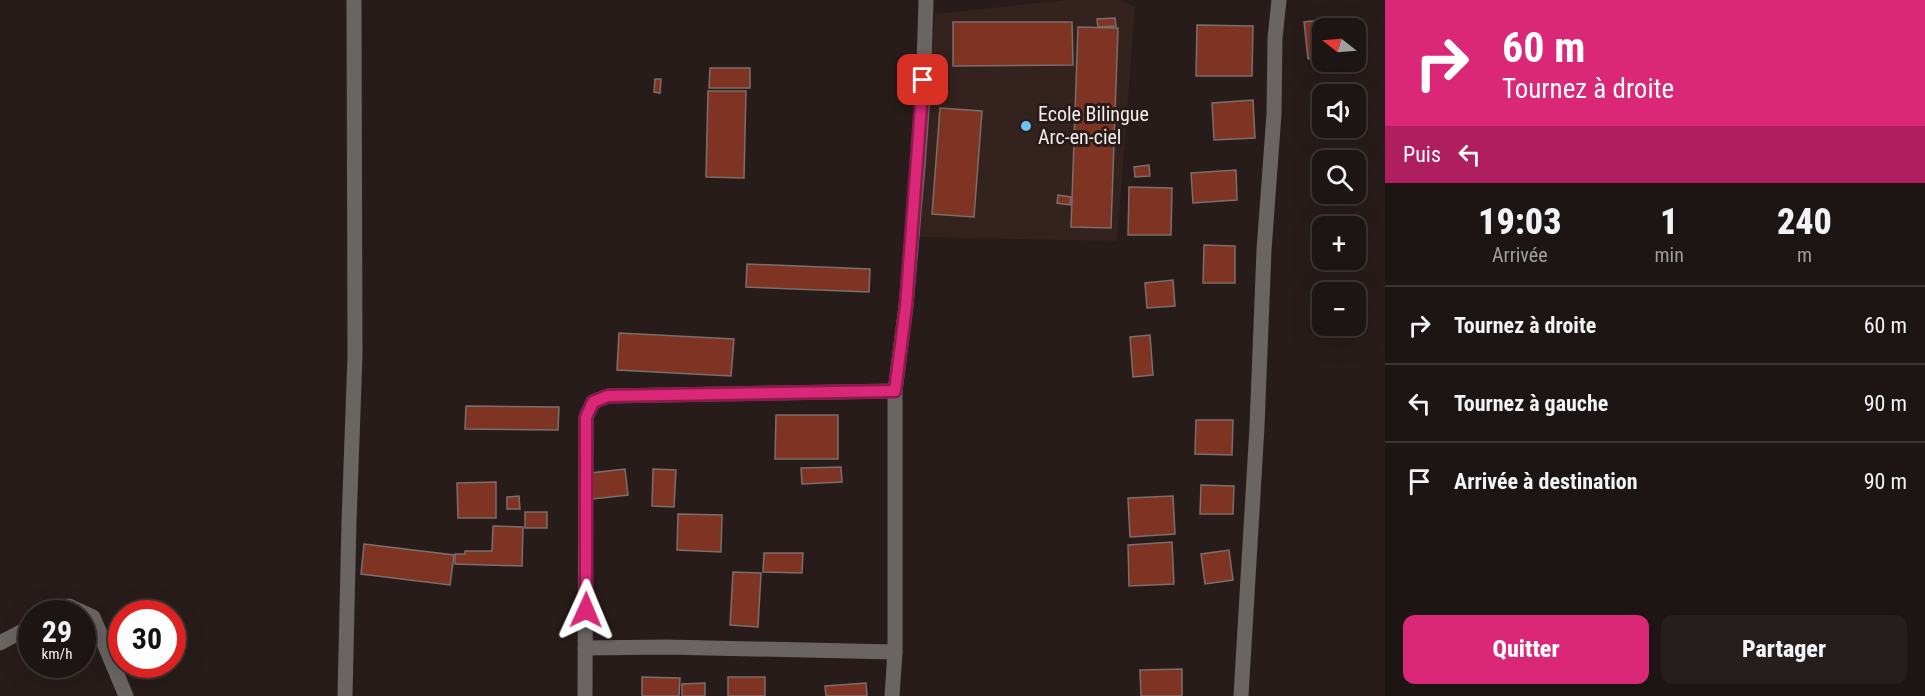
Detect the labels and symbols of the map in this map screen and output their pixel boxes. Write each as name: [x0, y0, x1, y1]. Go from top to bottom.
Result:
north arrow: [1312, 18, 1366, 72]
pin: [897, 54, 948, 105]
place label: Ecole Bilingue Arc-en-ciel: [1038, 102, 1149, 149]
marker: Ecole Bilingue Arc-en-ciel: [1019, 119, 1033, 133]
position arrow: [554, 578, 618, 642]
speed limit sign: 30: [108, 600, 186, 678]

